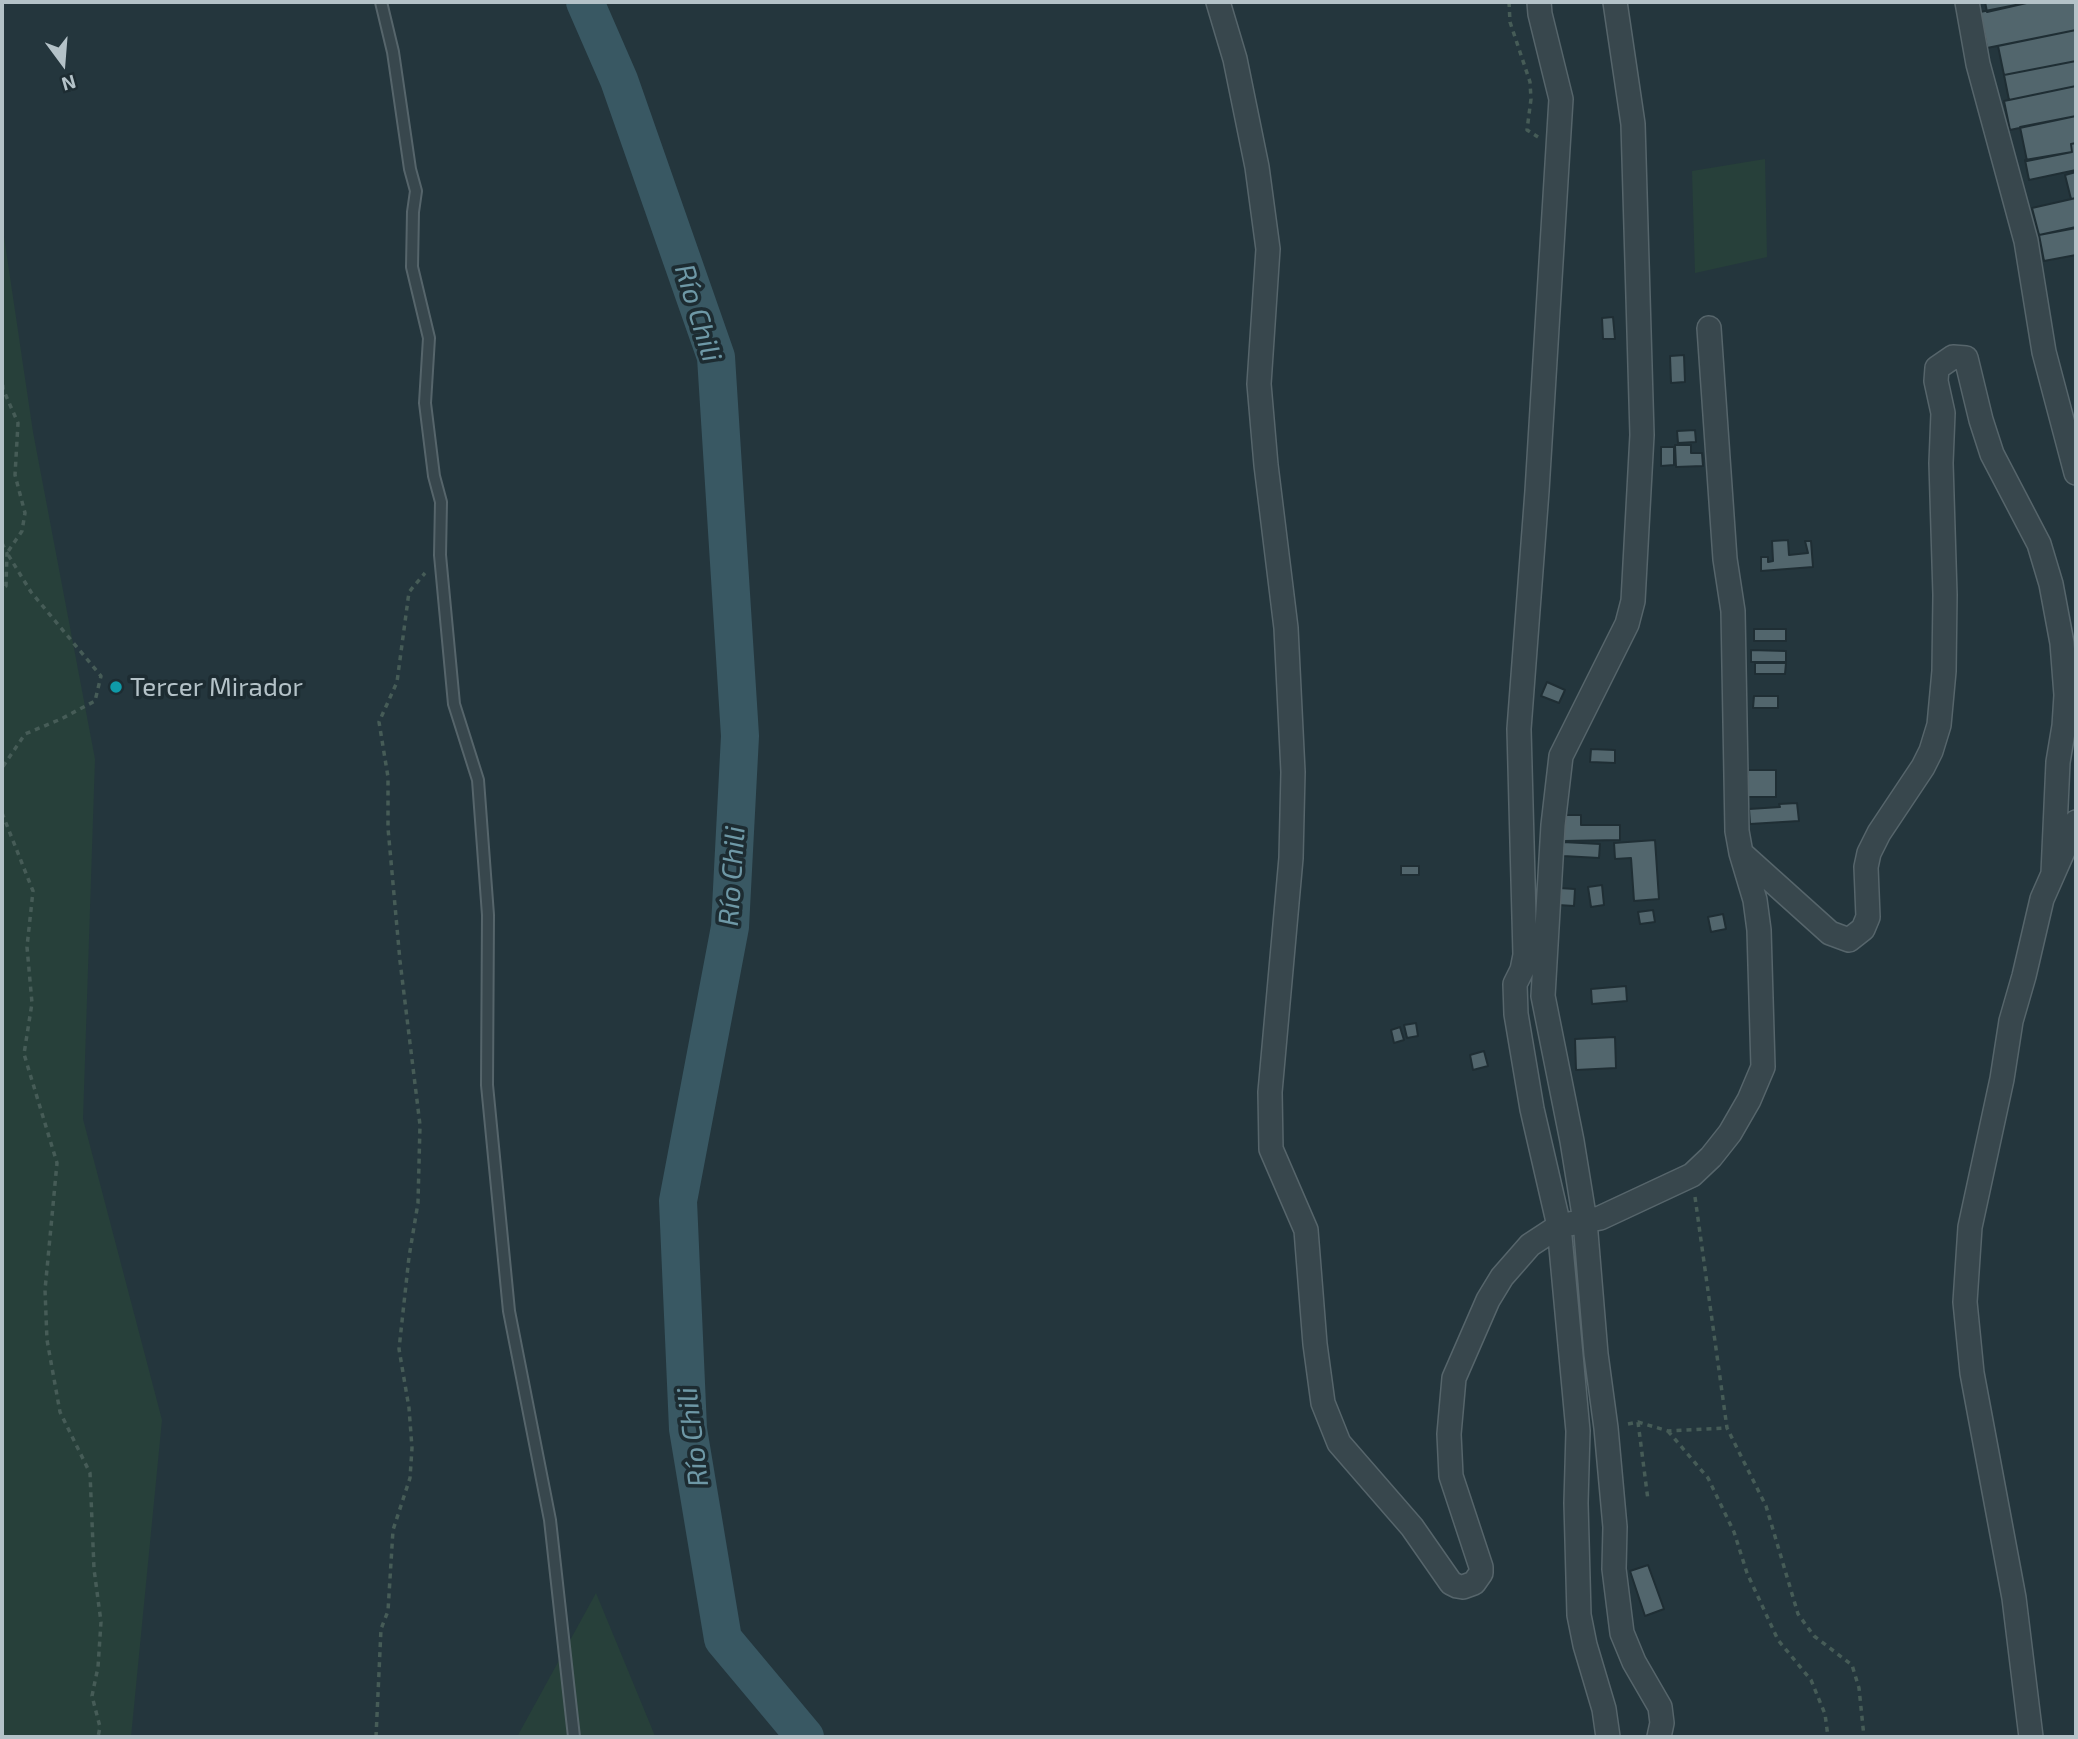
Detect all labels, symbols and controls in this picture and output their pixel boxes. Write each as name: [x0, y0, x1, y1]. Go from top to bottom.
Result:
north arrow: [28, 28, 98, 98]
text: N: [59, 71, 79, 97]
water label: Río Chili: [667, 260, 729, 366]
place label: Tercer Mirador: [130, 671, 303, 703]
marker: Tercer Mirador: [108, 679, 124, 695]
water label: Río Chili: [712, 825, 752, 927]
water label: Río Chili: [670, 1385, 716, 1489]

